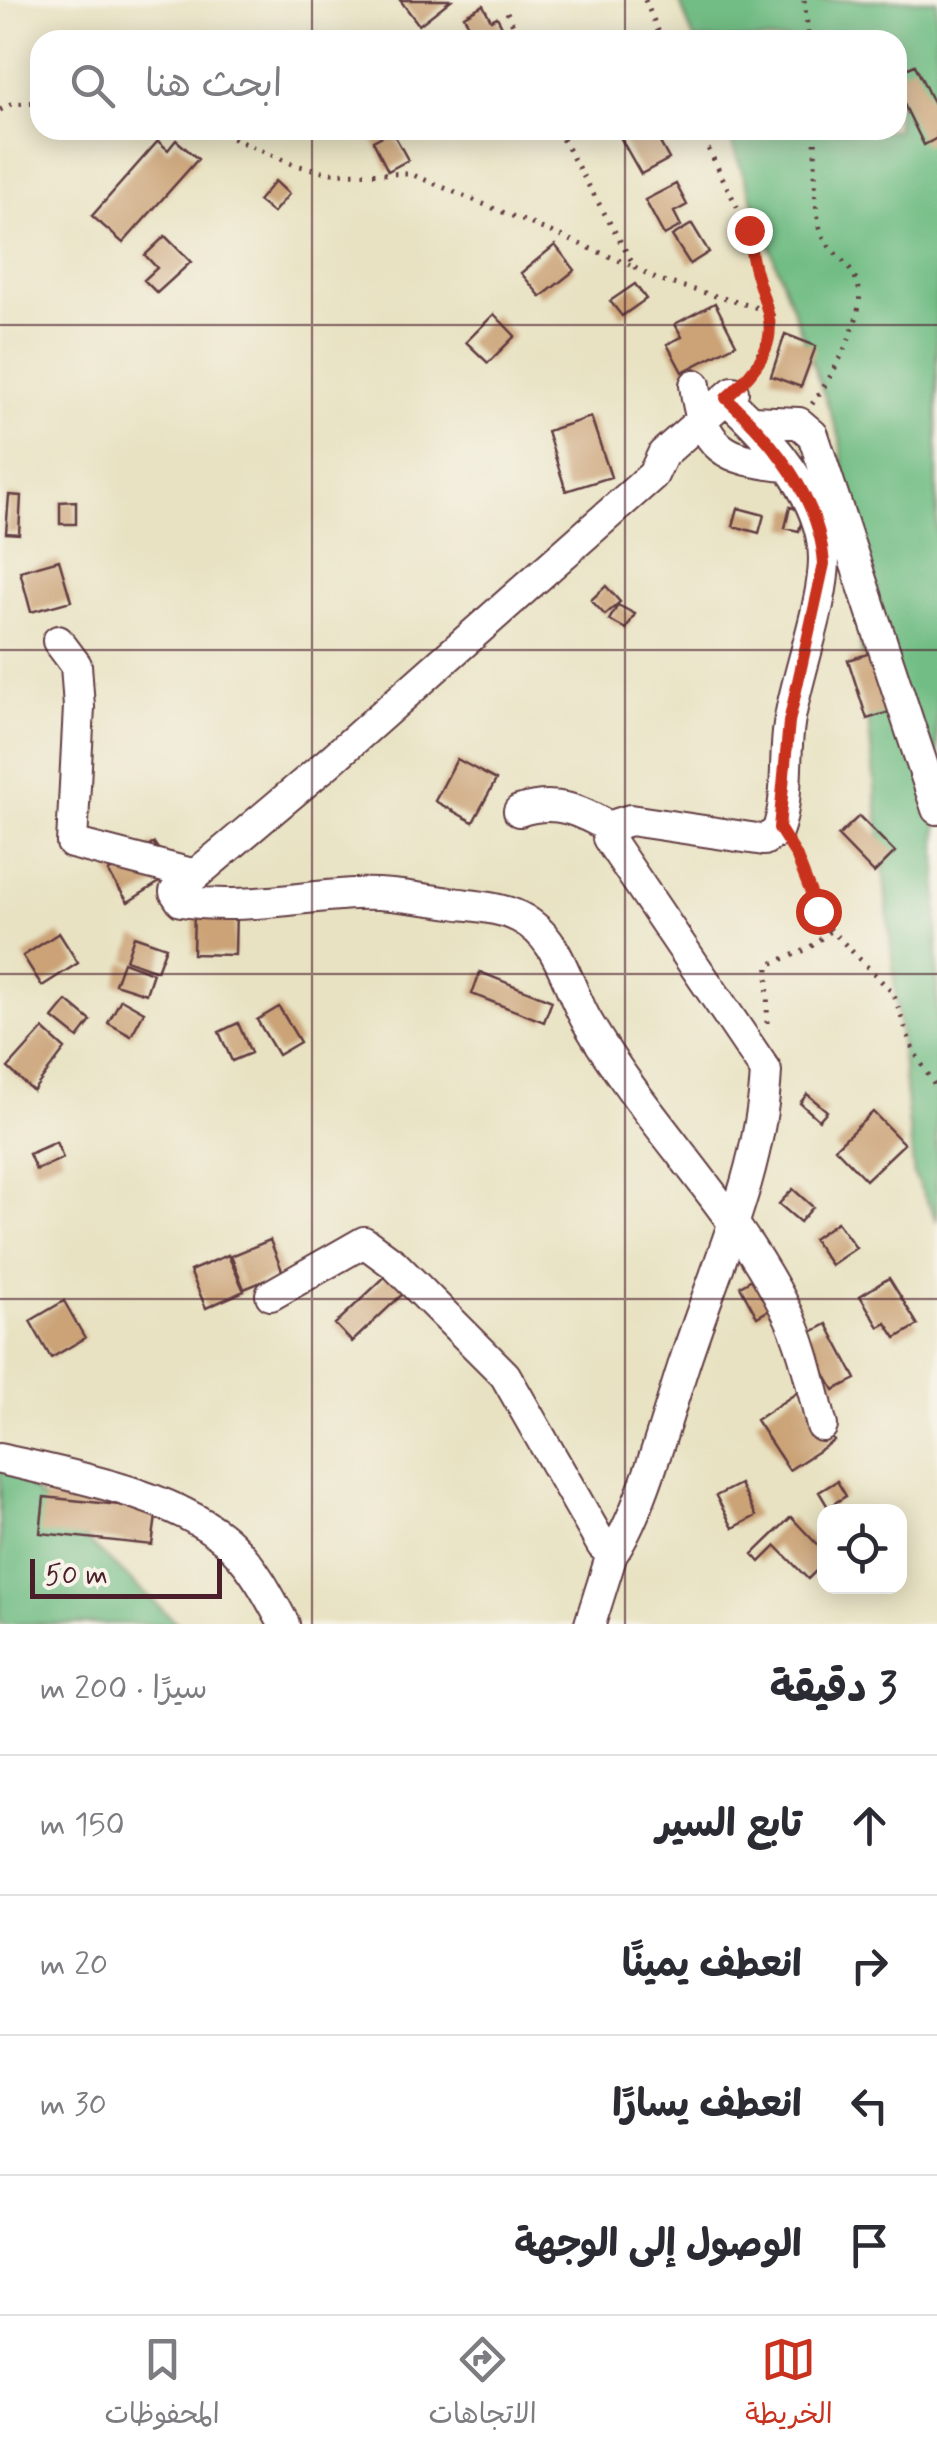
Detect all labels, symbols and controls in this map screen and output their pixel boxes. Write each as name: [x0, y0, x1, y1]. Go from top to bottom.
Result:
search box: [30, 30, 907, 140]
icon: search: [65, 58, 120, 113]
text: ابحث هنا: [145, 61, 282, 110]
route end: [727, 208, 773, 254]
route start: [796, 889, 842, 935]
map controls: [817, 1504, 907, 1594]
button: locate: [817, 1504, 907, 1594]
scale bar: [30, 1554, 222, 1598]
text: 50 m: [45, 1558, 108, 1595]
text: 3 دقيقة: [770, 1662, 897, 1717]
text: سيرًا · 200 m: [40, 1668, 208, 1710]
icon: ahead: [842, 1798, 897, 1853]
text: تابع السير: [656, 1801, 802, 1850]
text: 150 m: [40, 1804, 125, 1846]
icon: right: [842, 1938, 897, 1993]
text: انعطف يمينًا: [622, 1941, 802, 1990]
text: 20 m: [40, 1944, 108, 1986]
icon: left: [842, 2078, 897, 2133]
text: انعطف يسارًا: [612, 2081, 802, 2130]
text: 30 m: [40, 2084, 107, 2126]
icon: arrive: [842, 2218, 897, 2273]
text: الوصول إلى الوجهة: [514, 2221, 802, 2270]
tab: المحفوظات: [104, 2332, 220, 2438]
tab: الاتجاهات: [428, 2332, 537, 2438]
tab: الخريطة: [745, 2332, 833, 2438]

